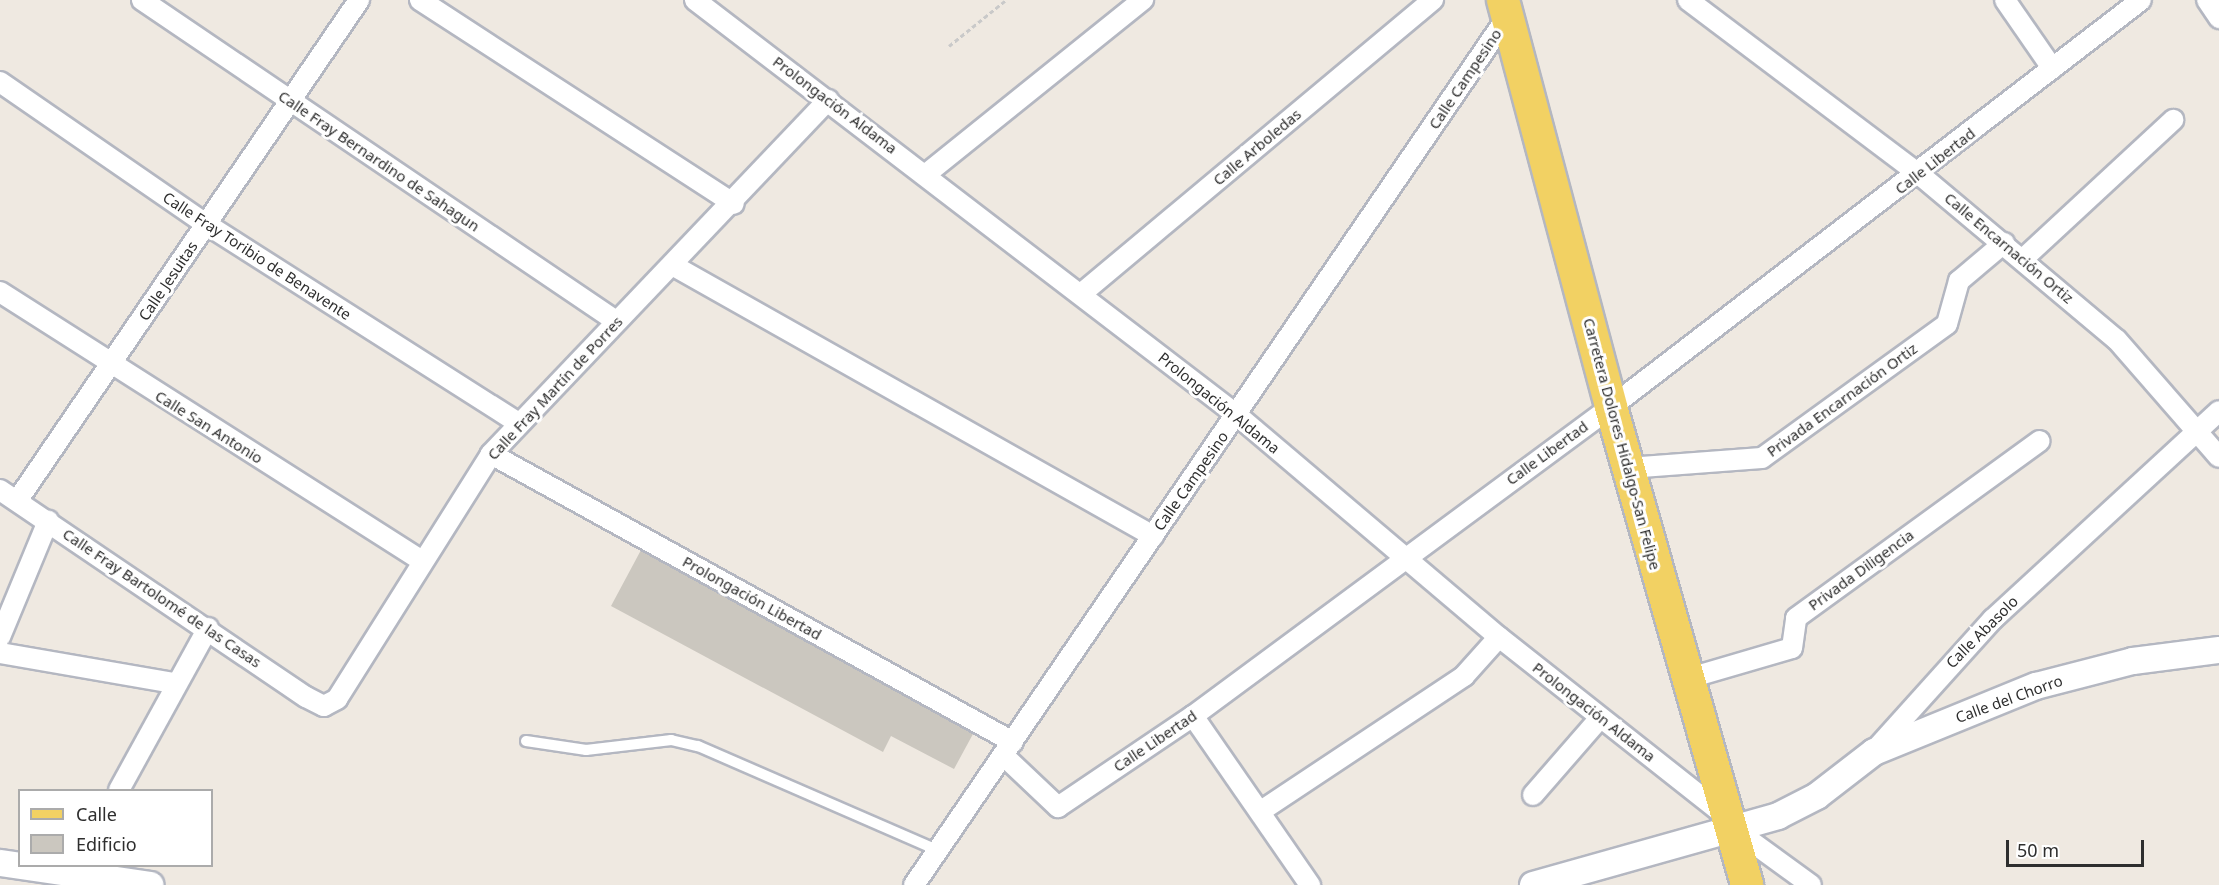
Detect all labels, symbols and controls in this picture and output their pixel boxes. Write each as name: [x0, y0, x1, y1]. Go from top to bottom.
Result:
street label: Calle Campesino: [1425, 25, 1505, 133]
street label: Prolongación Aldama: [769, 52, 901, 158]
street label: Calle Fray Bernardino de Sahagun: [275, 87, 483, 235]
street label: Calle Arboledas: [1209, 105, 1305, 189]
street label: Calle Libertad: [1891, 124, 1979, 198]
street label: Calle Fray Toribio de Benavente: [159, 188, 355, 324]
street label: Calle Encarnación Ortiz: [1941, 189, 2077, 307]
street label: Calle Jesuitas: [135, 238, 201, 324]
street label: Calle Fray Martín de Porres: [484, 312, 626, 464]
street label: Carretera Dolores Hidalgo-San Felipe: [1580, 316, 1664, 572]
street label: Privada Encarnación Ortiz: [1763, 339, 1921, 461]
street label: Prolongación Aldama: [1155, 349, 1283, 457]
street label: Calle San Antonio: [152, 387, 266, 467]
street label: Calle Libertad: [1503, 417, 1591, 489]
street label: Calle Campesino: [1150, 428, 1232, 534]
street label: Calle Fray Bartolomé de las Casas: [59, 525, 265, 671]
street label: Privada Diligencia: [1805, 526, 1917, 614]
street label: Prolongación Libertad: [679, 552, 825, 644]
street label: Calle Abasolo: [1942, 592, 2022, 672]
street label: Prolongación Aldama: [1529, 659, 1659, 765]
street label: Calle del Chorro: [1953, 671, 2065, 727]
street label: Calle Libertad: [1110, 707, 1200, 775]
legend: [18, 789, 213, 867]
text: Calle: [76, 802, 117, 826]
scale bar: [2009, 828, 2147, 866]
text: Edificio: [76, 832, 137, 856]
text: 50 m: [2017, 838, 2059, 862]

